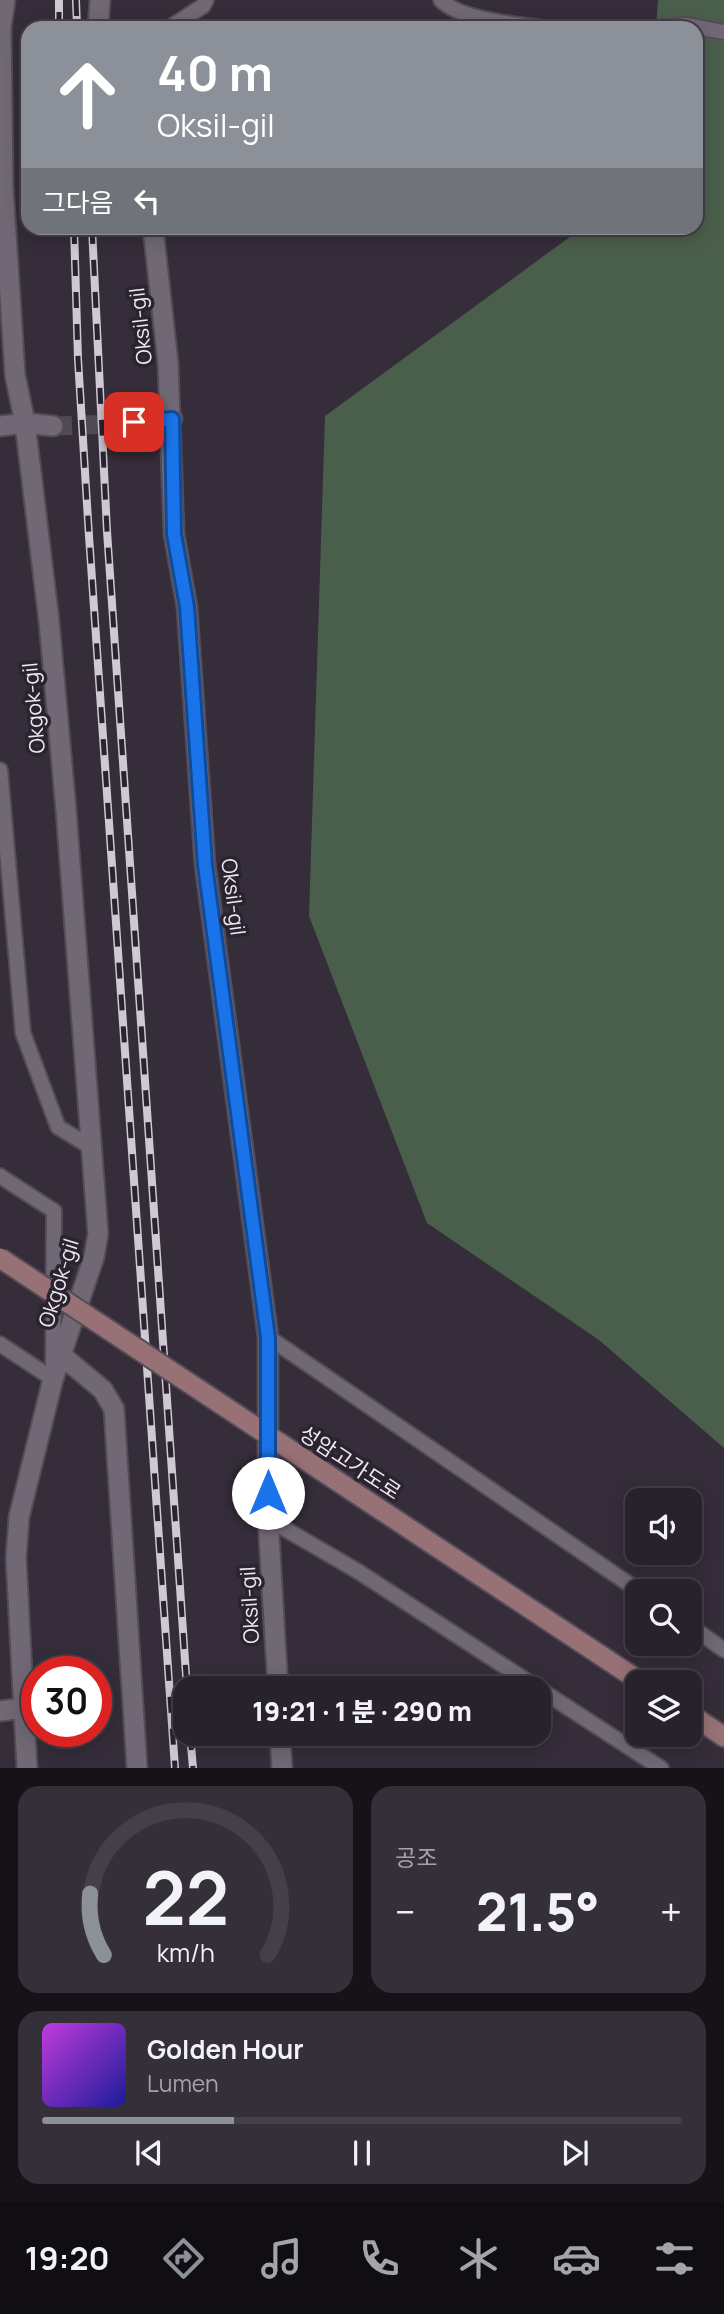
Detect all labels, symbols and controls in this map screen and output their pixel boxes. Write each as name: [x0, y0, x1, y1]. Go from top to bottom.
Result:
text: 40 m: [157, 39, 273, 106]
icon: ahead: [42, 49, 133, 140]
text: Oksil-gil: [157, 103, 275, 147]
icon: left: [128, 182, 166, 220]
text: 그다음: [42, 184, 114, 220]
street label: Oksil-gil: [122, 286, 158, 366]
pin: [104, 392, 164, 452]
icon: arrive: [115, 403, 153, 441]
street label: Okgok-gil: [15, 661, 51, 755]
street label: Oksil-gil: [215, 857, 253, 937]
street label: Okgok-gil: [31, 1235, 85, 1330]
street label: 성암고가도로: [294, 1419, 407, 1505]
position arrow: [231, 1456, 305, 1530]
map controls: [625, 1488, 702, 1747]
button: sound: [625, 1488, 702, 1565]
street label: Oksil-gil: [233, 1566, 265, 1644]
button: search: [625, 1579, 702, 1656]
speed limit sign: 30: [21, 1656, 112, 1747]
button: layers: [625, 1670, 702, 1747]
text: 19:21 · 1 분 · 290 m: [252, 1693, 472, 1729]
text: 공조: [395, 1841, 437, 1873]
text: 22: [142, 1848, 229, 1948]
text: 21.5°: [476, 1876, 600, 1947]
text: −: [395, 1885, 416, 1937]
text: +: [660, 1885, 682, 1937]
text: km/h: [156, 1935, 215, 1970]
text: Golden Hour: [147, 2031, 304, 2067]
text: Lumen: [147, 2067, 219, 2099]
icon: previous: [130, 2134, 168, 2172]
icon: pause: [343, 2134, 381, 2172]
icon: next: [556, 2134, 594, 2172]
icon: directions: [159, 2234, 208, 2283]
icon: music: [257, 2234, 306, 2283]
icon: phone: [355, 2234, 404, 2283]
icon: climate: [454, 2234, 503, 2283]
icon: car: [552, 2234, 601, 2283]
icon: filters: [650, 2234, 699, 2283]
text: 19:20: [25, 2236, 110, 2280]

